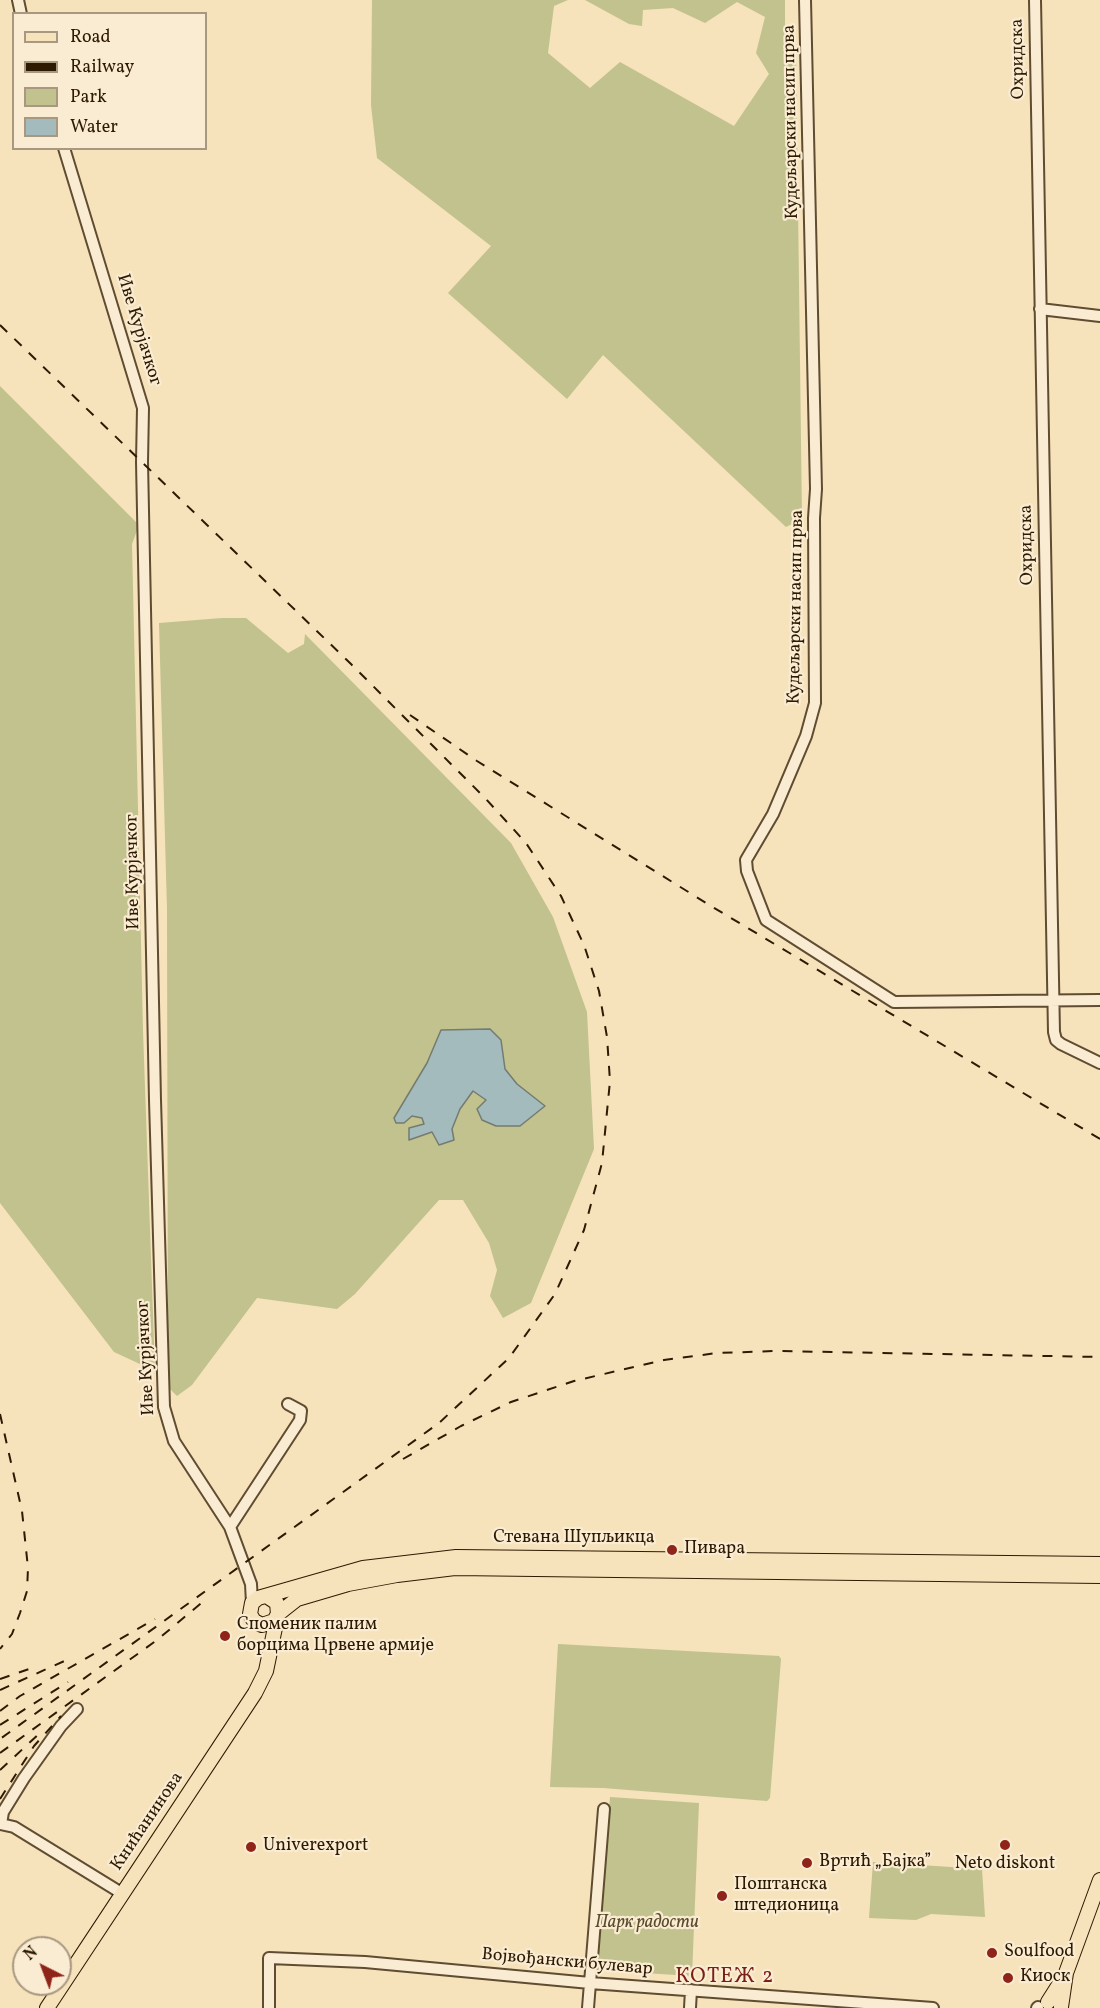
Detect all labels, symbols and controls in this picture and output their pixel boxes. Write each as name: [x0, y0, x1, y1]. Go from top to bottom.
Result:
legend: [12, 12, 207, 150]
street label: Охридска: [1007, 19, 1031, 99]
street label: Кудељарски насип прва: [780, 24, 804, 220]
text: Road: [70, 25, 111, 50]
text: Railway: [70, 55, 134, 80]
text: Park: [70, 85, 107, 110]
text: Water: [70, 115, 118, 140]
street label: Иве Курјачког: [111, 272, 165, 388]
street label: Охридска: [1016, 505, 1040, 585]
street label: Кудељарски насип прва: [785, 509, 809, 705]
street label: Иве Курјачког: [122, 814, 146, 930]
street label: Иве Курјачког: [133, 1300, 161, 1416]
street label: Стевана Шупљикца: [493, 1528, 655, 1550]
place label: Пивара: [684, 1539, 745, 1561]
marker: Пивара: [665, 1543, 679, 1557]
place label: Споменик палим борцима Црвене армије: [237, 1615, 434, 1658]
marker: Споменик палим борцима Црвене армије: [218, 1629, 232, 1643]
street label: Книћанинова: [107, 1769, 189, 1875]
place label: Univerexport: [263, 1836, 368, 1858]
marker: Neto diskont: [998, 1838, 1012, 1852]
marker: Univerexport: [244, 1840, 258, 1854]
place label: Вртић „Бајка”: [819, 1852, 931, 1874]
place label: Neto diskont: [955, 1854, 1055, 1876]
marker: Вртић „Бајка”: [800, 1856, 814, 1870]
place label: Поштанска штедионица: [734, 1875, 839, 1918]
marker: Поштанска штедионица: [715, 1889, 729, 1903]
park label: Парк радости: [595, 1913, 699, 1935]
north arrow: [12, 1936, 72, 1996]
text: N: [20, 1942, 43, 1966]
place label: Soulfood: [1004, 1942, 1075, 1964]
street label: Војвођански булевар: [481, 1945, 653, 1981]
marker: Soulfood: [985, 1946, 999, 1960]
district label: КОТЕЖ 2: [675, 1965, 775, 1991]
place label: Киоск: [1020, 1967, 1070, 1989]
marker: Киоск: [1001, 1971, 1015, 1985]

